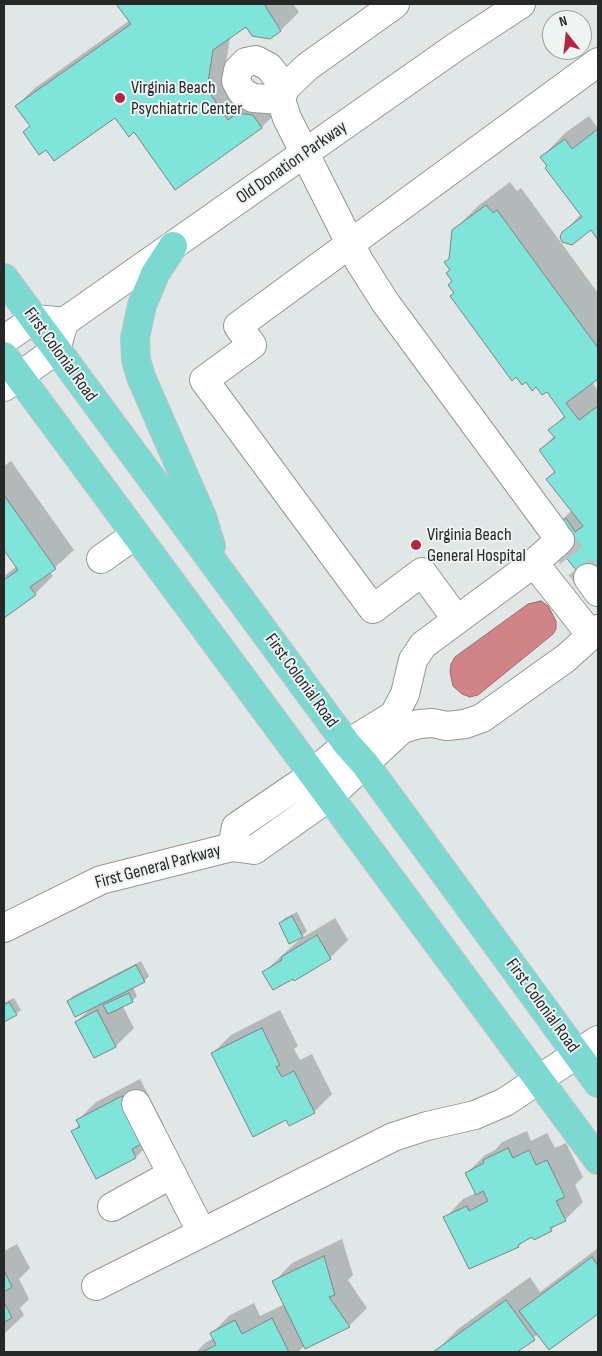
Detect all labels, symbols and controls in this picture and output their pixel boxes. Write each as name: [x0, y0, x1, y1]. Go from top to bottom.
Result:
north arrow: [542, 10, 592, 60]
text: N: [557, 12, 569, 30]
place label: Virginia Beach Psychiatric Center: [131, 77, 242, 120]
marker: Virginia Beach Psychiatric Center: [113, 91, 127, 105]
street label: Old Donation Parkway: [232, 117, 352, 209]
street label: First Colonial Road: [19, 304, 101, 406]
place label: Virginia Beach General Hospital: [427, 524, 526, 566]
marker: Virginia Beach General Hospital: [409, 538, 423, 552]
street label: First Colonial Road: [260, 630, 342, 732]
street label: First General Parkway: [93, 840, 223, 894]
street label: First Colonial Road: [501, 955, 583, 1057]

